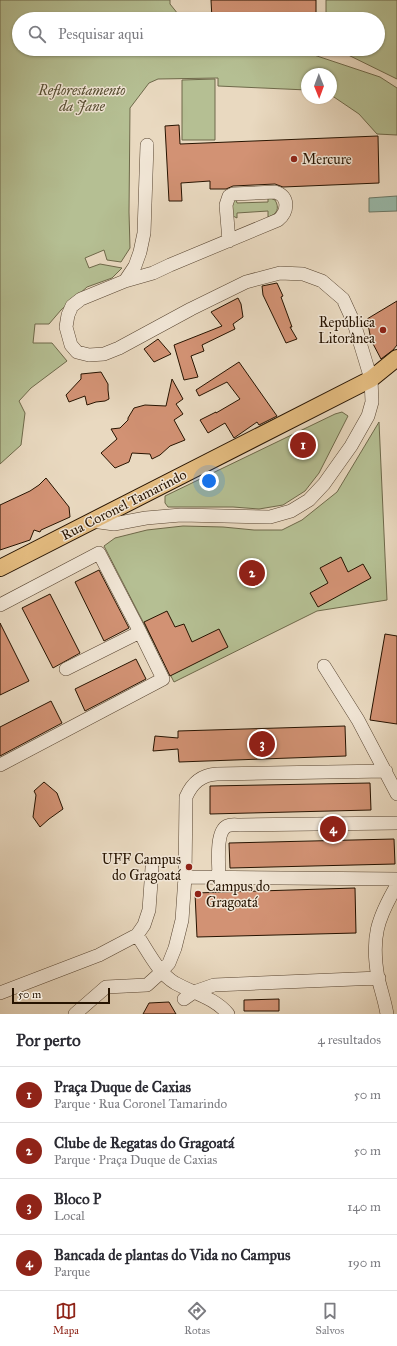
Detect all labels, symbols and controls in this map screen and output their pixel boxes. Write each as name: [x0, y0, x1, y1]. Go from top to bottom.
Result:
search box: [12, 12, 385, 56]
icon: search: [26, 23, 48, 45]
text: Pesquisar aqui: [58, 25, 144, 43]
north arrow: [301, 68, 337, 104]
park label: Reflorestamento da Jane: [37, 82, 126, 115]
place label: Mercure: [302, 151, 352, 168]
marker: Mercure: [289, 154, 299, 164]
place label: República Litorânea: [318, 314, 375, 347]
marker: República Litorânea: [378, 325, 388, 335]
pin: 1: [290, 430, 316, 460]
street label: Rua Coronel Tamarindo: [58, 466, 190, 544]
your location: [199, 471, 219, 491]
pin: 2: [239, 558, 265, 588]
pin: 3: [249, 729, 275, 759]
pin: 4: [320, 814, 346, 844]
place label: UFF Campus do Gragoatá: [102, 851, 181, 884]
marker: UFF Campus do Gragoatá: [184, 862, 194, 872]
place label: Campus do Gragoatá: [206, 878, 270, 911]
marker: Campus do Gragoatá: [193, 889, 203, 899]
scale bar: [12, 986, 110, 1005]
text: 50 m: [18, 988, 41, 1001]
text: Por perto: [16, 1030, 81, 1051]
text: 4 resultados: [318, 1032, 381, 1048]
text: Praça Duque de Caxias: [54, 1078, 191, 1096]
text: 1: [26, 1087, 32, 1103]
text: 50 m: [354, 1087, 381, 1103]
text: Parque · Rua Coronel Tamarindo: [54, 1096, 227, 1112]
text: Clube de Regatas do Gragoatá: [54, 1134, 234, 1152]
text: 2: [26, 1143, 32, 1159]
text: 50 m: [354, 1143, 381, 1159]
text: Parque · Praça Duque de Caxias: [54, 1152, 217, 1168]
text: Bloco P: [54, 1190, 101, 1208]
text: 3: [26, 1199, 32, 1215]
text: 140 m: [347, 1199, 381, 1215]
text: Local: [54, 1208, 85, 1224]
text: Bancada de plantas do Vida no Campus: [54, 1246, 291, 1264]
text: 4: [25, 1255, 33, 1271]
text: 190 m: [348, 1255, 381, 1271]
text: Parque: [54, 1264, 90, 1280]
tab: Mapa: [53, 1300, 79, 1337]
tab: Rotas: [184, 1300, 210, 1337]
tab: Salvos: [316, 1300, 344, 1337]

